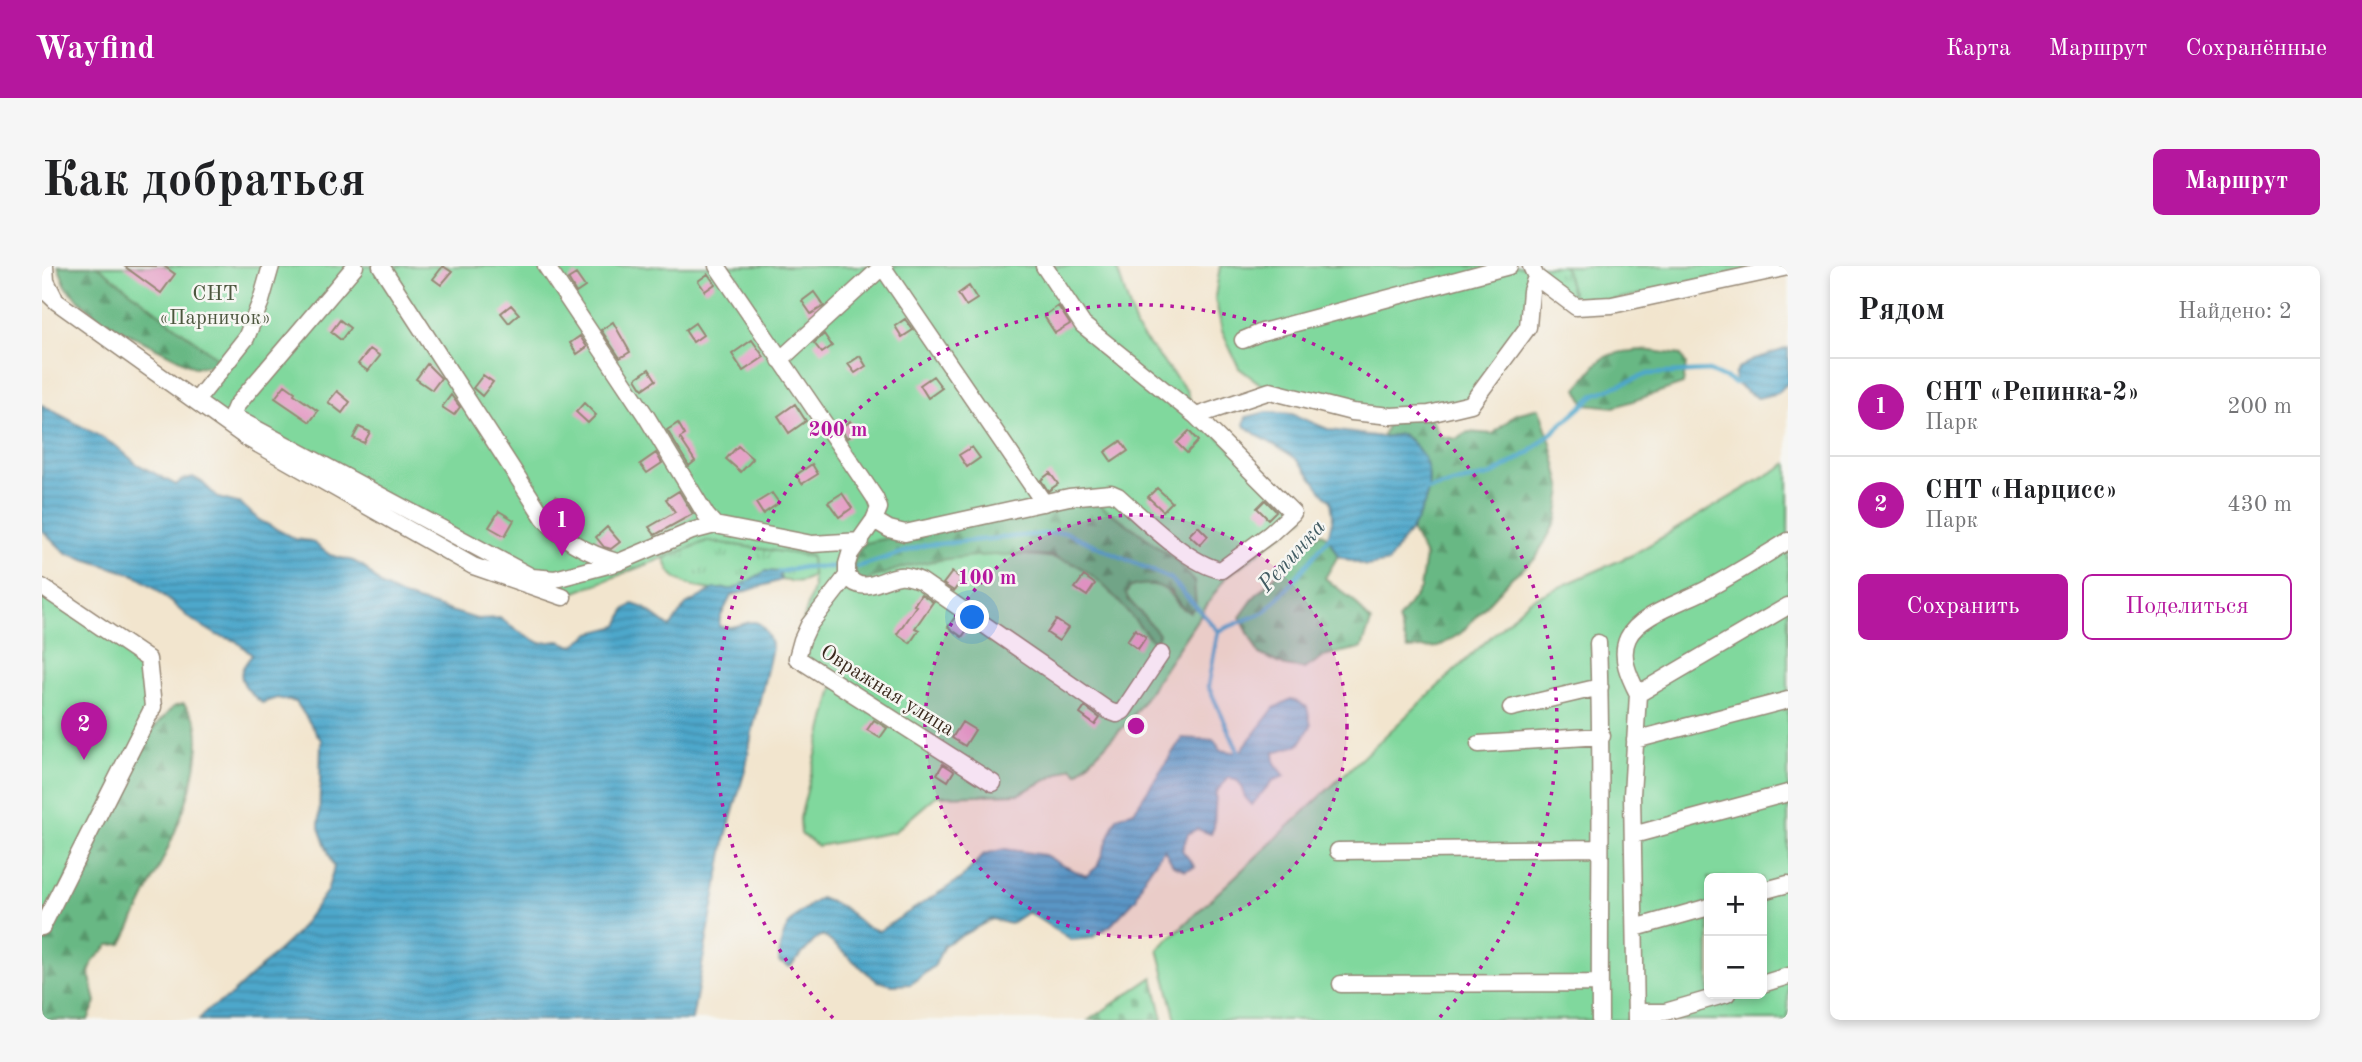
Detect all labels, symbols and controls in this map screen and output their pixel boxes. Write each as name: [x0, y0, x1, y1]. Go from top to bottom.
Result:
text: Wayfind: [35, 33, 155, 66]
text: Карта: [1946, 37, 2011, 61]
text: Маршрут: [2049, 37, 2147, 61]
text: Сохранённые: [2185, 37, 2327, 61]
button: Маршрут: [2153, 149, 2320, 215]
text: Как добраться: [42, 158, 366, 207]
park label: СНТ «Парничок»: [159, 284, 271, 329]
text: Рядом: [1858, 296, 1945, 326]
text: Найдено: 2: [2178, 300, 2292, 323]
text: СНТ «Репинка-2»: [1925, 380, 2140, 406]
text: 1: [1874, 395, 1888, 418]
text: 200 m: [2227, 395, 2292, 418]
text: Парк: [1925, 411, 1978, 434]
text: 200 m: [808, 420, 868, 441]
text: СНТ «Нарцисс»: [1925, 478, 2118, 504]
text: 2: [1874, 493, 1888, 516]
text: 430 m: [2227, 493, 2292, 516]
pin: 1: [539, 498, 585, 556]
text: Парк: [1925, 509, 1978, 532]
water label: Репинка: [1253, 515, 1330, 597]
text: 100 m: [957, 568, 1017, 589]
button: Сохранить: [1858, 574, 2068, 640]
button: Поделиться: [2082, 574, 2292, 640]
your location: [955, 600, 989, 634]
street label: Овражная улица: [816, 641, 958, 741]
pin: 2: [61, 702, 107, 760]
centre of rings: [1124, 714, 1148, 738]
map controls: [1704, 873, 1767, 999]
button: +: [1704, 873, 1767, 936]
button: −: [1704, 936, 1767, 999]

